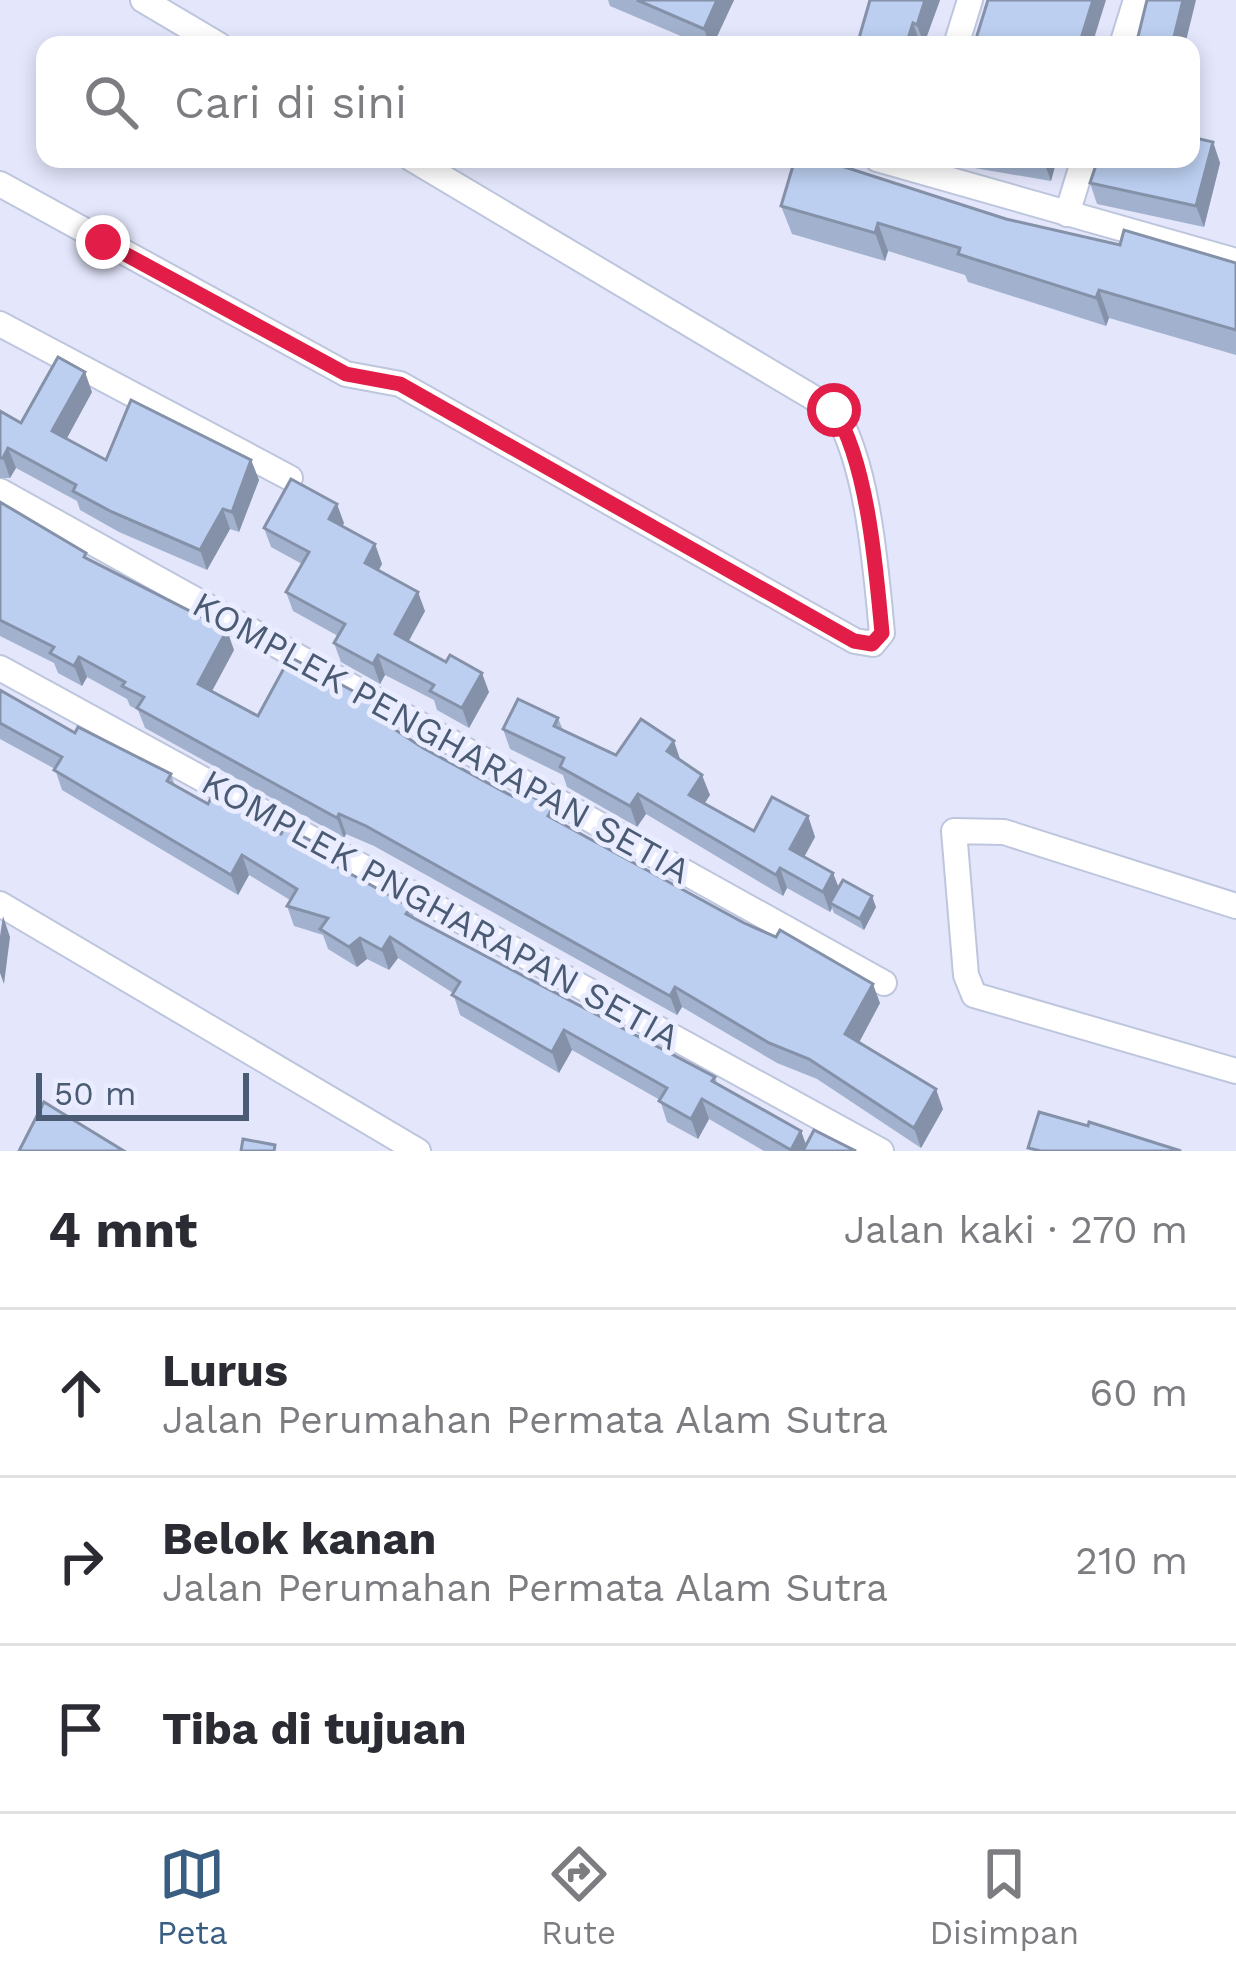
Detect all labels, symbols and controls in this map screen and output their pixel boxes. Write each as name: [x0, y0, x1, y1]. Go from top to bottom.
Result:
search box: [36, 36, 1200, 168]
icon: search: [78, 69, 144, 135]
text: Cari di sini: [174, 76, 407, 129]
route end: [76, 215, 130, 269]
route start: [807, 383, 861, 437]
street label: KOMPLEK PENGHARAPAN SETIA: [185, 583, 698, 893]
street label: KOMPLEK PNGHARAPAN SETIA: [194, 761, 687, 1059]
scale bar: [36, 1067, 249, 1120]
text: 50 m: [54, 1074, 136, 1113]
text: 4 mnt: [48, 1200, 197, 1259]
text: Jalan kaki · 270 m: [844, 1207, 1188, 1252]
text: Lurus: [162, 1344, 288, 1397]
icon: ahead: [48, 1360, 114, 1426]
text: 60 m: [1090, 1370, 1188, 1415]
text: Jalan Perumahan Permata Alam Sutra: [162, 1397, 888, 1442]
text: Belok kanan: [162, 1512, 436, 1565]
icon: right: [48, 1528, 114, 1594]
text: 210 m: [1075, 1538, 1188, 1583]
text: Jalan Perumahan Permata Alam Sutra: [162, 1565, 888, 1610]
icon: arrive: [48, 1696, 114, 1762]
text: Tiba di tujuan: [162, 1702, 467, 1755]
tab: Peta: [157, 1841, 228, 1952]
tab: Rute: [541, 1841, 616, 1952]
tab: Disimpan: [929, 1841, 1079, 1952]

